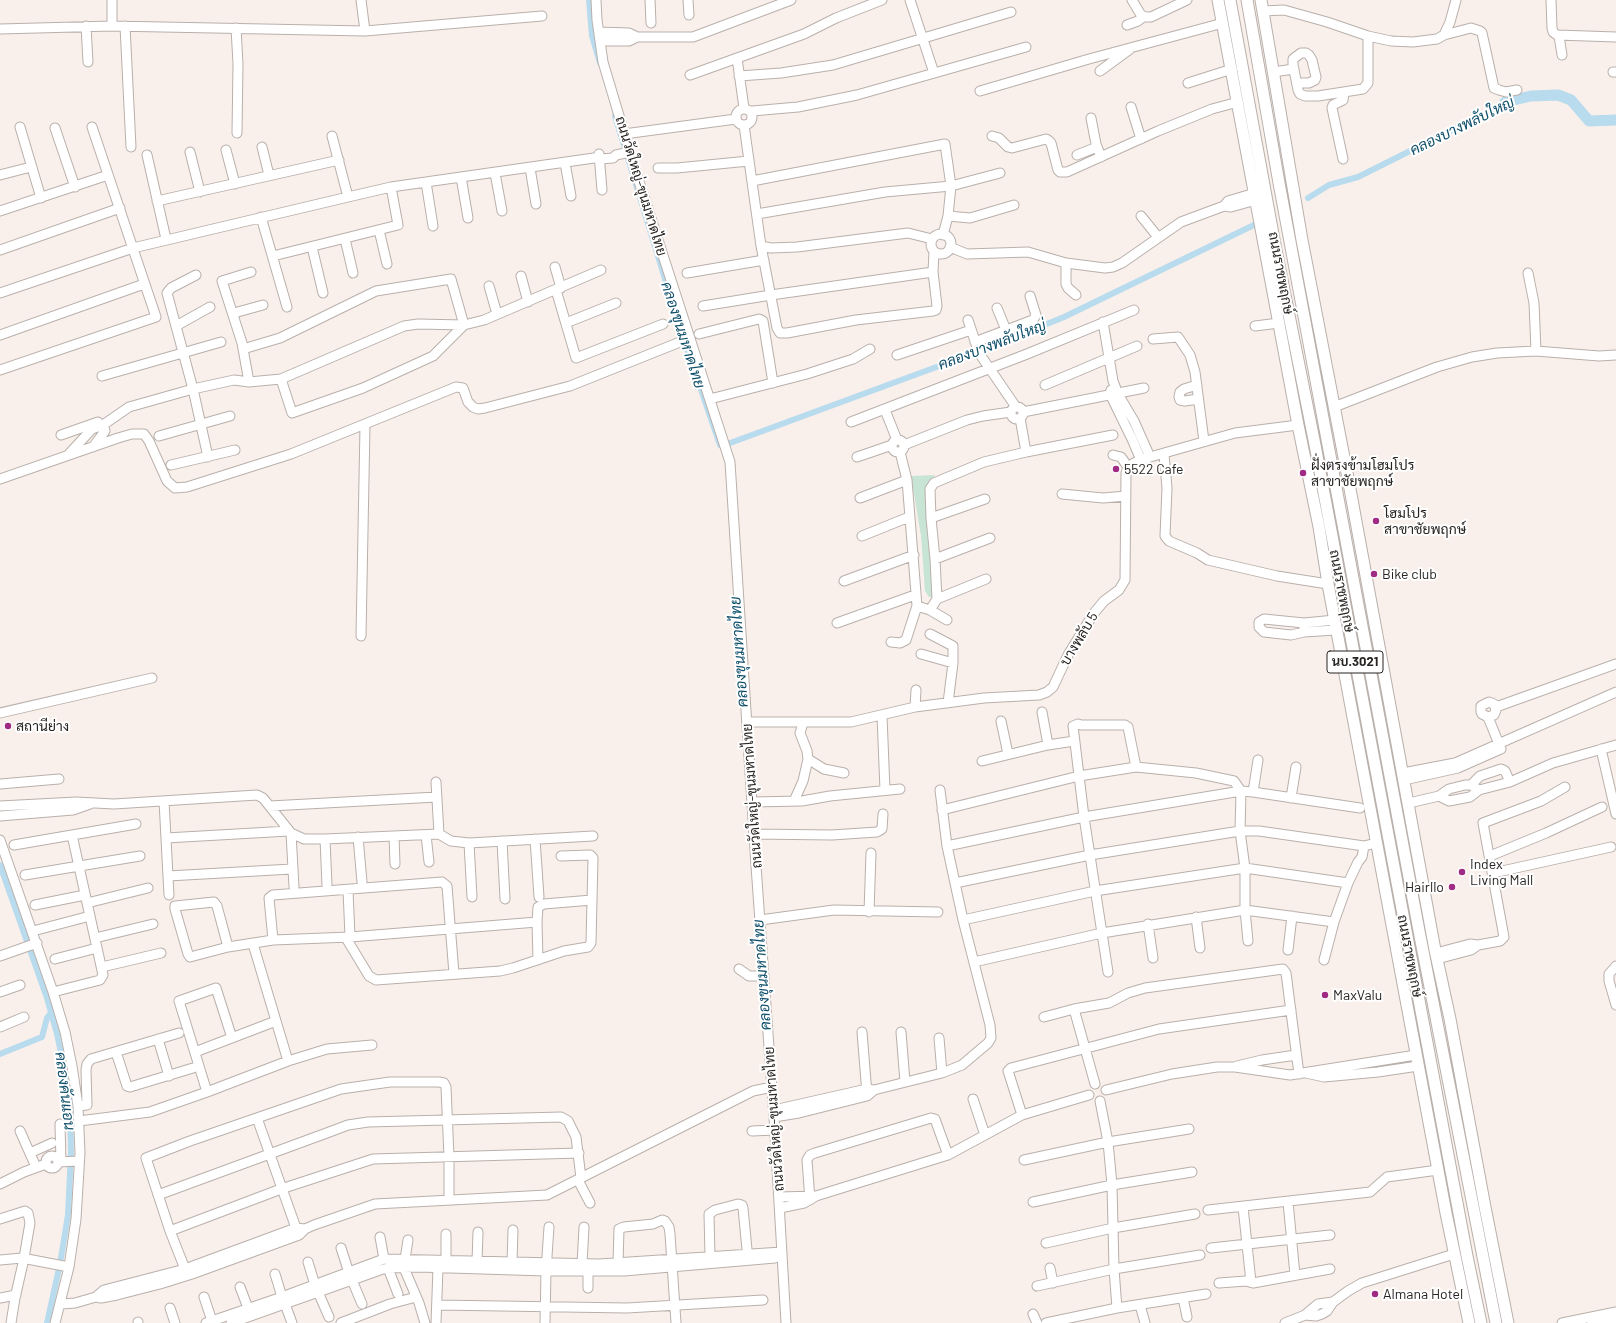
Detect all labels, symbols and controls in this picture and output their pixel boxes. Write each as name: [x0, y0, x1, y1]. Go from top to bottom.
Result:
water label: คลองบางพลับใหญ่: [1407, 93, 1517, 159]
street label: ถนนวัดใหญ่-ขุนมหาดไทย: [612, 114, 670, 258]
street label: ถนนราชพฤกษ์: [1265, 230, 1297, 316]
water label: คลองขุนมหาดไทย: [657, 279, 709, 391]
water label: คลองบางพลับใหญ่: [936, 316, 1048, 374]
place label: ฝั่งตรงข้ามโฮมโปร สาขาชัยพฤกษ์: [1311, 457, 1414, 490]
place label: 5522 Cafe: [1124, 461, 1183, 477]
marker: 5522 Cafe: [1111, 464, 1121, 474]
marker: ฝั่งตรงข้ามโฮมโปร สาขาชัยพฤกษ์: [1298, 468, 1308, 478]
place label: โฮมโปร สาขาชัยพฤกษ์: [1384, 505, 1466, 538]
marker: โฮมโปร สาขาชัยพฤกษ์: [1371, 516, 1381, 526]
street label: ถนนราชพฤกษ์: [1326, 548, 1358, 634]
place label: Bike club: [1382, 566, 1437, 582]
marker: Bike club: [1369, 569, 1379, 579]
water label: คลองขุนมหาดไทย: [726, 596, 752, 708]
street label: บางพลับ 5: [1057, 609, 1101, 669]
road number: นบ.3021: [1327, 651, 1383, 673]
place label: สถานีย่าง: [16, 718, 69, 734]
marker: สถานีย่าง: [3, 721, 13, 731]
street label: ถนนวัดใหญ่-ขุนมหาดไทย: [739, 723, 765, 869]
place label: Index Living Mall: [1470, 856, 1533, 888]
marker: Index Living Mall: [1457, 867, 1467, 877]
place label: Hairllo: [1405, 879, 1444, 895]
marker: Hairllo: [1447, 882, 1457, 892]
street label: ถนนราชพฤกษ์: [1394, 913, 1426, 999]
water label: คลองขุนมหาดไทย: [749, 919, 775, 1031]
place label: MaxValu: [1333, 987, 1382, 1003]
marker: MaxValu: [1320, 990, 1330, 1000]
street label: ถนนวัดใหญ่-ขุนมหาดไทย: [761, 1046, 787, 1192]
water label: คลองคันแอน: [51, 1051, 79, 1131]
place label: Almana Hotel: [1383, 1286, 1463, 1302]
marker: Almana Hotel: [1370, 1289, 1380, 1299]

